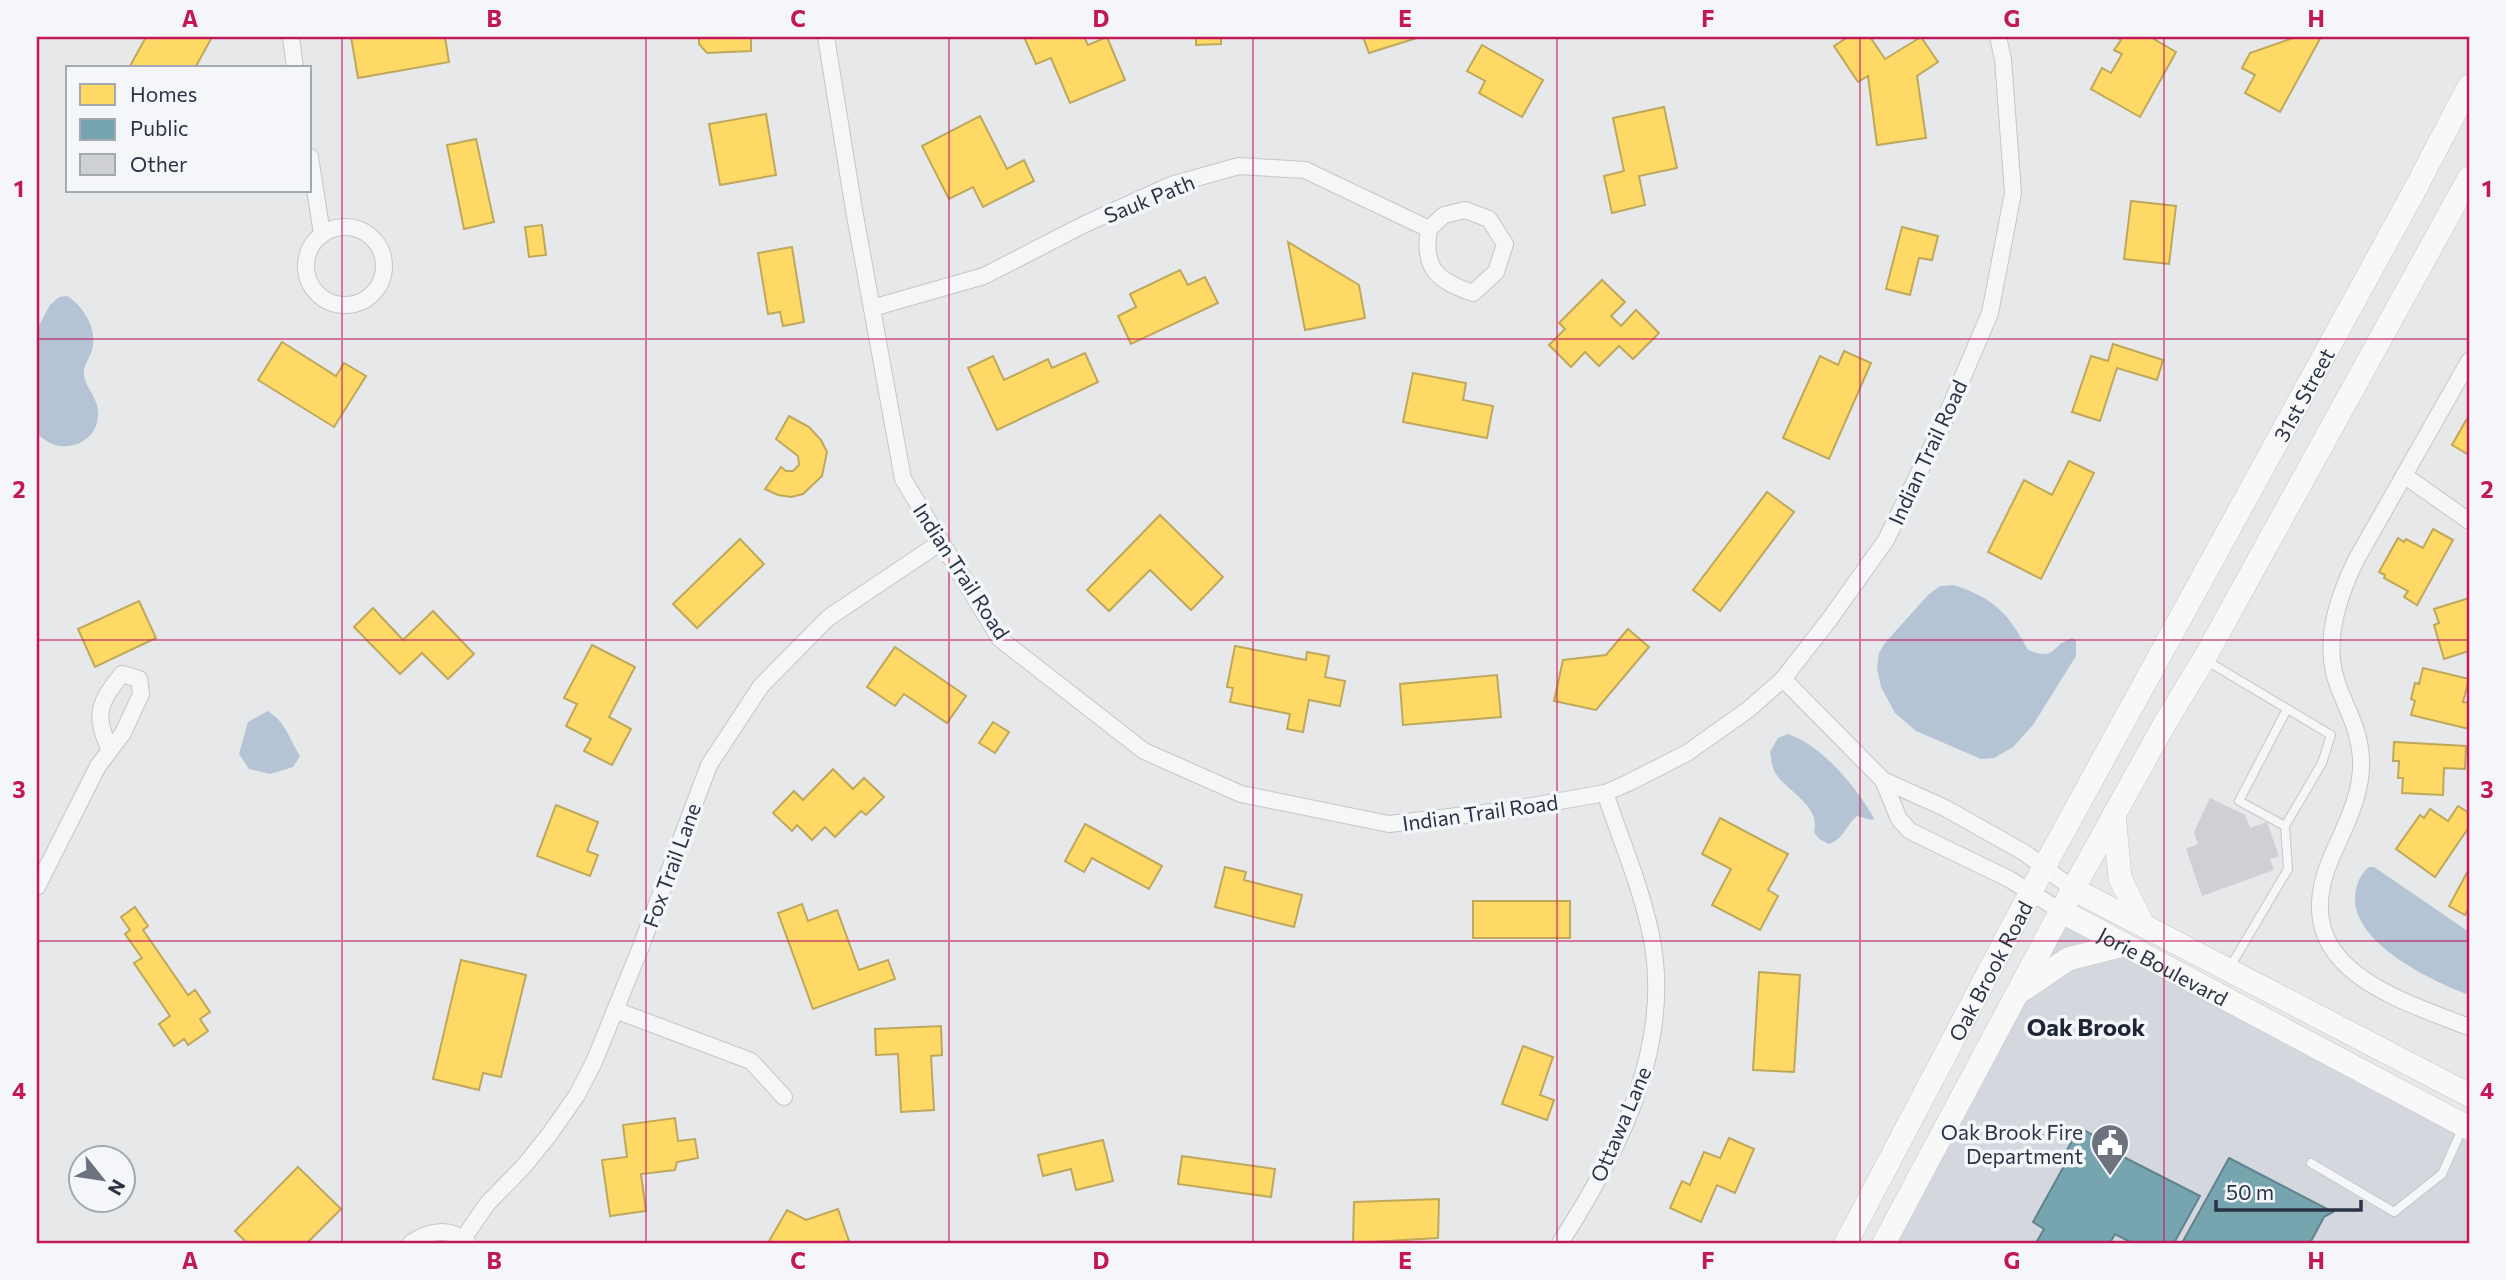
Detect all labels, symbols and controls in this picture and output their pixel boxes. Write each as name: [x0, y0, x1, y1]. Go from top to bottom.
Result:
text: A: [182, 4, 199, 32]
text: B: [486, 4, 502, 32]
text: C: [790, 4, 806, 32]
text: D: [1093, 4, 1110, 32]
text: E: [1398, 4, 1412, 32]
text: F: [1701, 4, 1715, 32]
text: G: [2004, 4, 2020, 32]
text: H: [2307, 4, 2325, 32]
legend: [66, 66, 312, 192]
text: Homes: [130, 81, 197, 106]
text: Public: [130, 115, 188, 140]
text: Other: [130, 151, 187, 176]
street label: Sauk Path: [1100, 169, 1198, 227]
text: 1: [14, 174, 24, 202]
text: 1: [2482, 174, 2492, 202]
street label: 31st Street: [2267, 343, 2339, 445]
street label: Indian Trail Road: [1882, 376, 1972, 528]
text: 2: [12, 475, 26, 503]
text: 2: [2480, 475, 2494, 503]
street label: Indian Trail Road: [909, 498, 1015, 644]
text: 3: [12, 775, 26, 803]
text: 3: [2480, 775, 2494, 803]
street label: Indian Trail Road: [1400, 789, 1560, 835]
street label: Fox Trail Lane: [637, 799, 705, 931]
street label: Oak Brook Road: [1942, 896, 2037, 1045]
street label: Jorie Boulevard: [2094, 921, 2233, 1010]
district label: Oak Brook: [2027, 1012, 2145, 1041]
street label: Ottawa Lane: [1584, 1063, 1656, 1185]
text: 4: [12, 1076, 26, 1104]
text: 4: [2480, 1076, 2494, 1104]
place label: Oak Brook Fire Department: [1941, 1119, 2083, 1168]
public building icon: Oak Brook Fire Department: [2089, 1122, 2131, 1177]
north arrow: [66, 1144, 136, 1214]
scale bar: [2216, 1168, 2361, 1212]
text: N: [104, 1176, 131, 1200]
text: 50 m: [2226, 1179, 2274, 1204]
text: A: [182, 1246, 199, 1274]
text: B: [486, 1246, 502, 1274]
text: C: [790, 1246, 806, 1274]
text: D: [1093, 1246, 1110, 1274]
text: E: [1398, 1246, 1412, 1274]
text: F: [1701, 1246, 1715, 1274]
text: G: [2004, 1246, 2020, 1274]
text: H: [2307, 1246, 2325, 1274]

